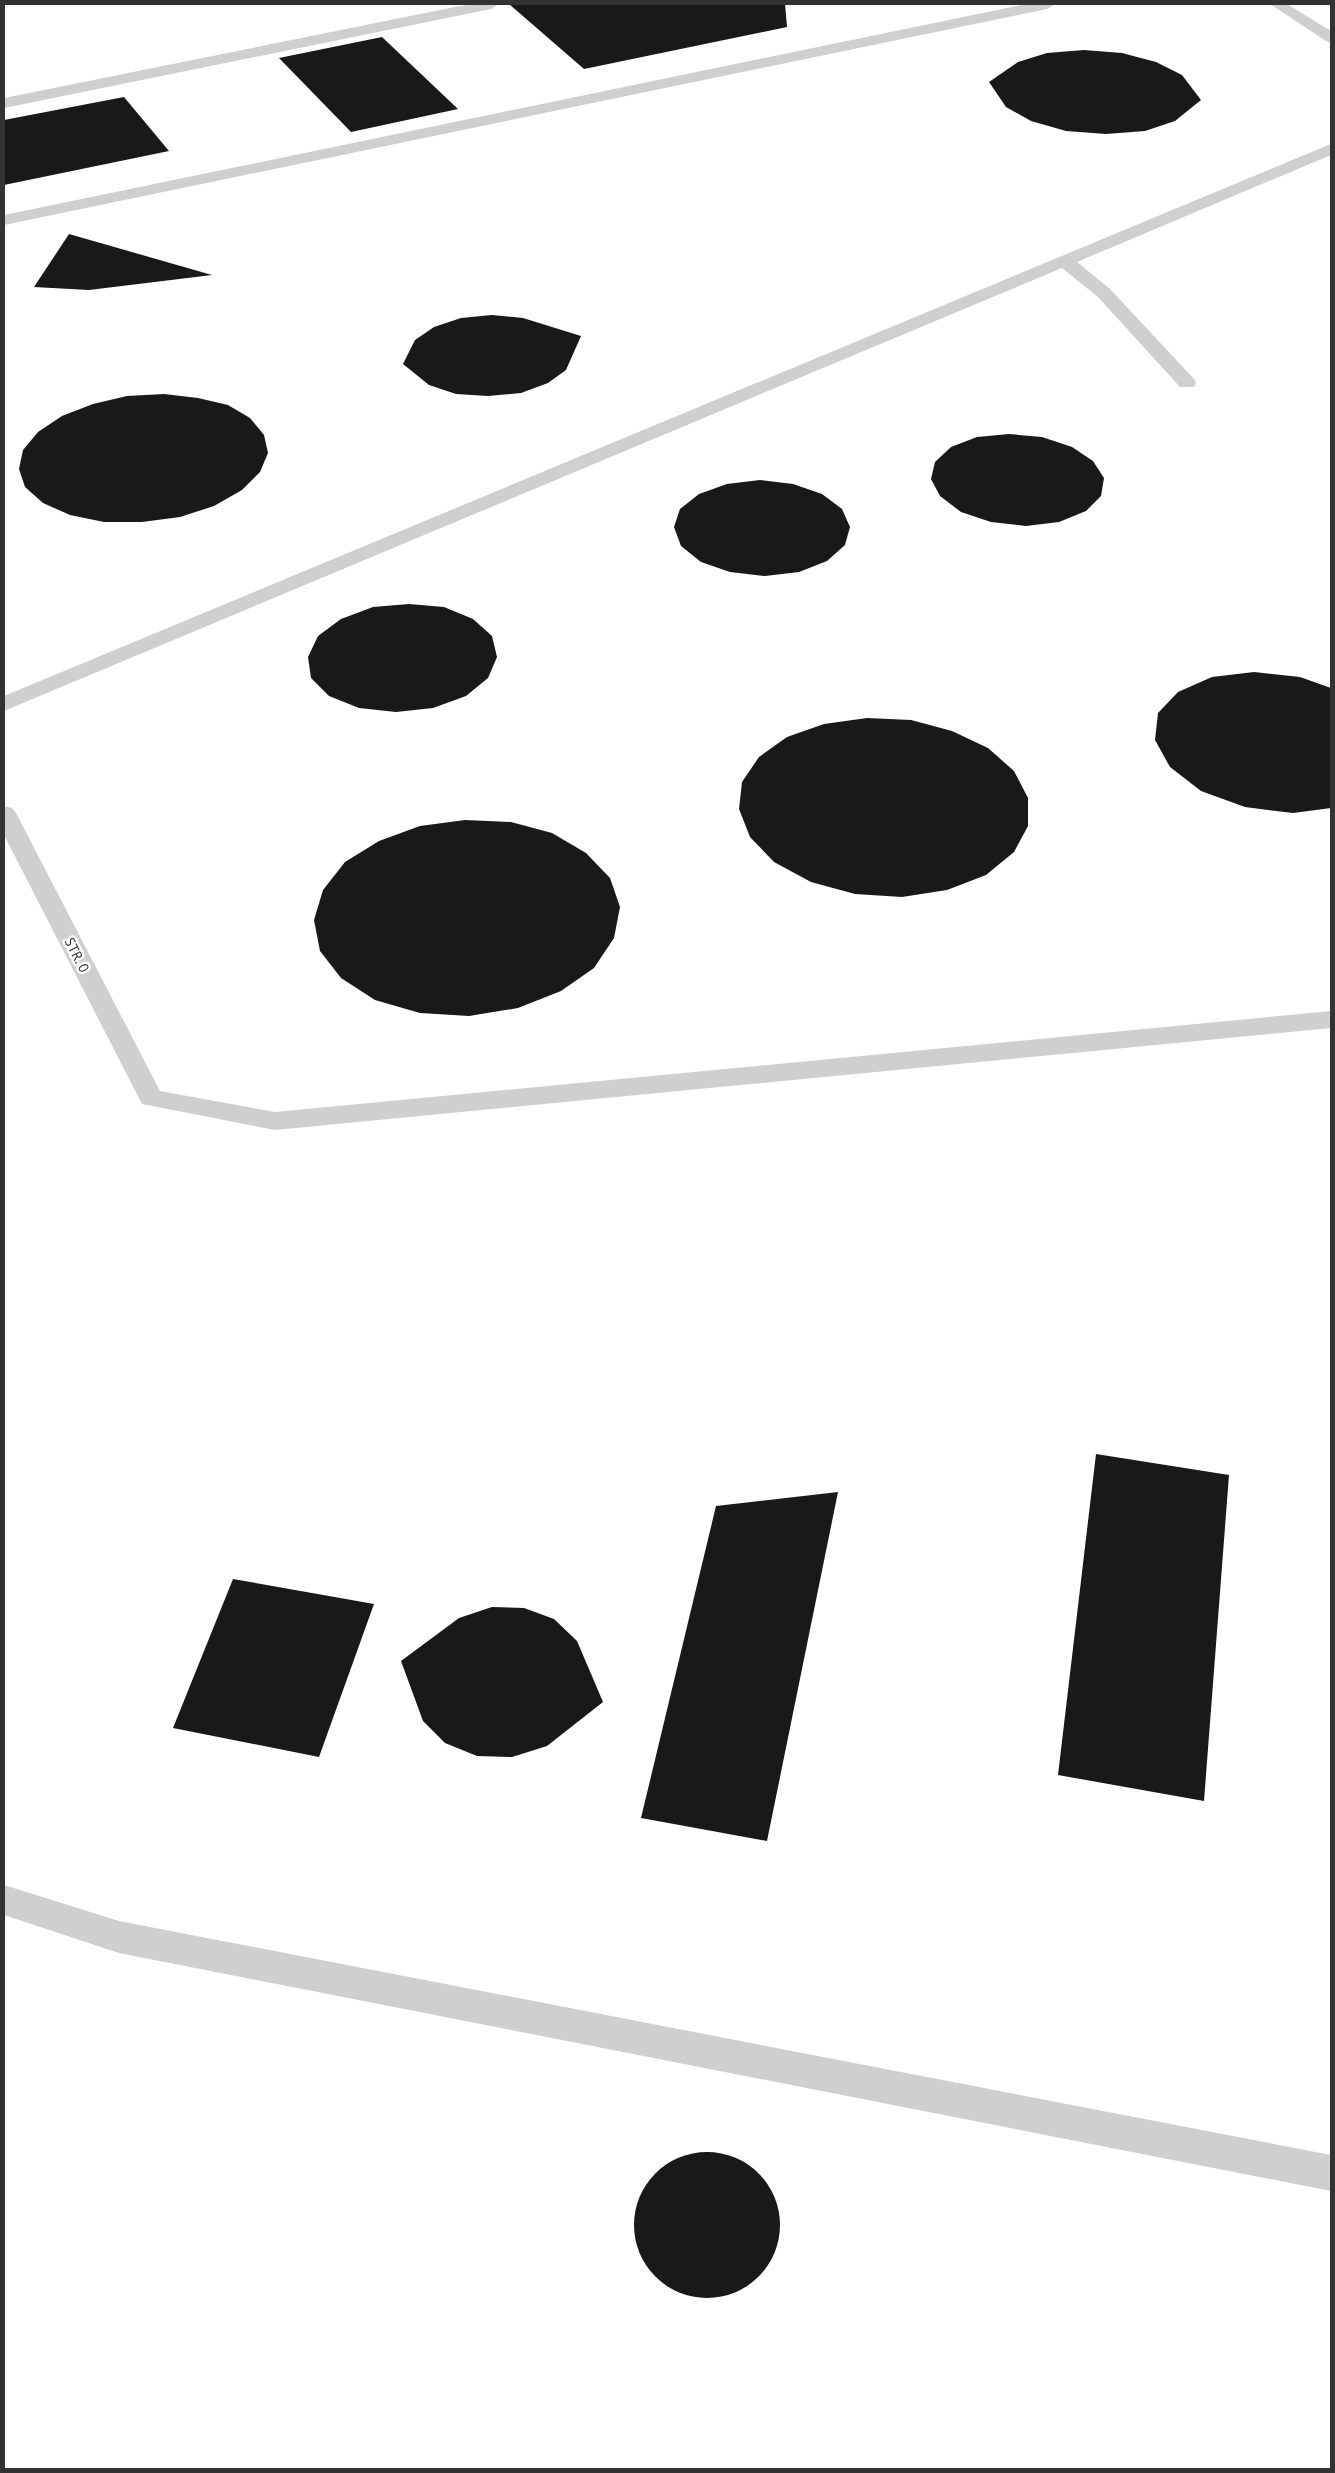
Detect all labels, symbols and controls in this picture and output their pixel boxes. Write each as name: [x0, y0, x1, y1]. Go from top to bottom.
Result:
street label: STR. 0: [61, 935, 94, 976]

